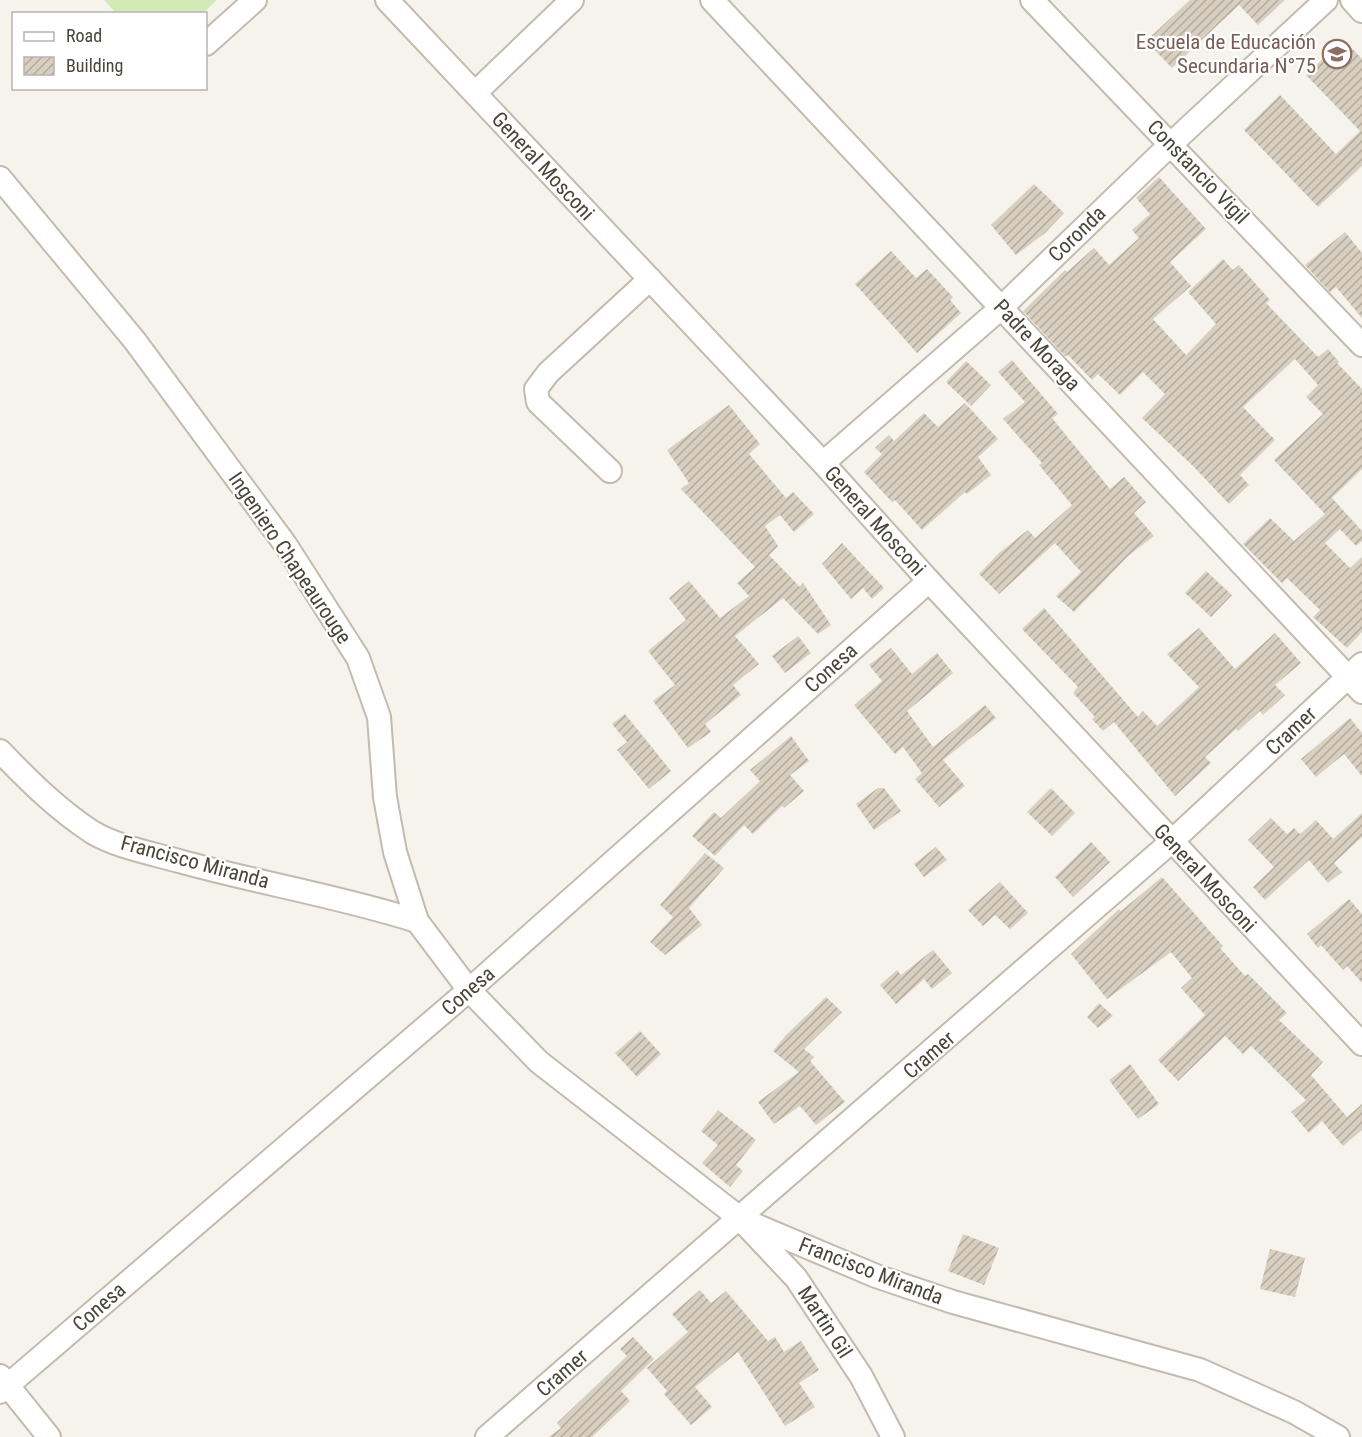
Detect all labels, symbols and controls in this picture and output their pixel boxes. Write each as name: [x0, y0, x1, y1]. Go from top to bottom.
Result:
legend: [12, 12, 207, 90]
text: Road: [66, 25, 102, 46]
place label: Escuela de Educación Secundaria N°75: [1136, 30, 1316, 78]
school or university icon: Escuela de Educación Secundaria N°75: [1321, 38, 1353, 70]
text: Building: [66, 55, 123, 76]
street label: General Mosconi: [487, 107, 599, 225]
street label: Constancio Vigil: [1142, 115, 1254, 229]
street label: Coronda: [1044, 201, 1110, 267]
street label: Padre Moraga: [989, 294, 1085, 396]
street label: General Mosconi: [820, 461, 930, 581]
street label: Ingeniero Chapeaurouge: [224, 468, 356, 648]
street label: Conesa: [800, 638, 862, 698]
street label: Cramer: [1261, 702, 1321, 760]
street label: General Mosconi: [1149, 819, 1261, 937]
street label: Francisco Miranda: [118, 831, 272, 893]
street label: Conesa: [437, 962, 499, 1020]
street label: Cramer: [898, 1026, 960, 1084]
street label: Francisco Miranda: [795, 1232, 947, 1310]
street label: Conesa: [68, 1278, 130, 1336]
street label: Martin Gil: [793, 1282, 857, 1362]
street label: Cramer: [531, 1344, 593, 1402]

